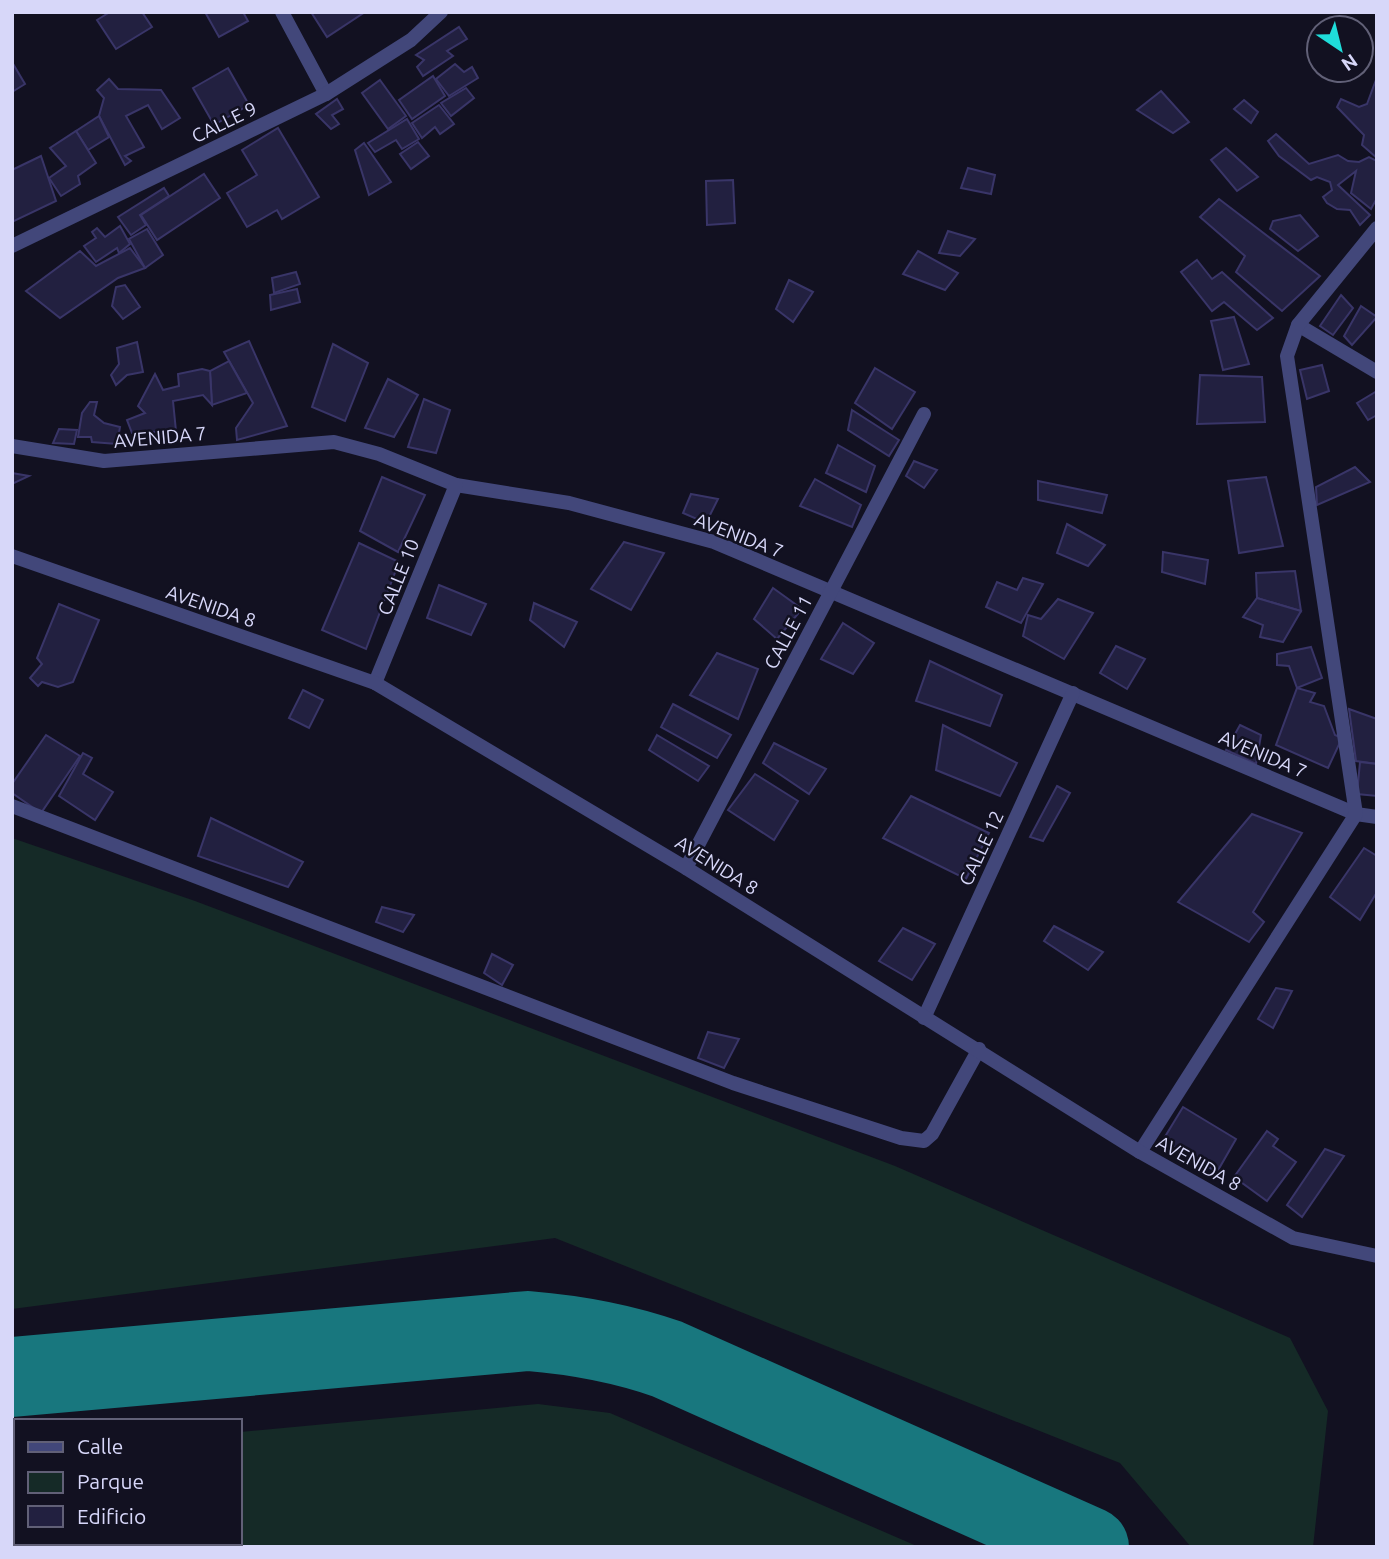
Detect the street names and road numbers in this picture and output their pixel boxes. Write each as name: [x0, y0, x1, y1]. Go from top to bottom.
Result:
street label: CALLE 9: [188, 97, 260, 147]
street label: AVENIDA 7: [113, 422, 207, 452]
street label: AVENIDA 7: [692, 508, 786, 562]
street label: CALLE 10: [373, 536, 423, 618]
street label: AVENIDA 8: [163, 580, 259, 632]
street label: CALLE 11: [759, 591, 817, 673]
street label: AVENIDA 7: [1216, 726, 1310, 782]
street label: CALLE 12: [954, 807, 1008, 889]
street label: AVENIDA 8: [672, 831, 762, 899]
street label: AVENIDA 8: [1153, 1131, 1245, 1195]

